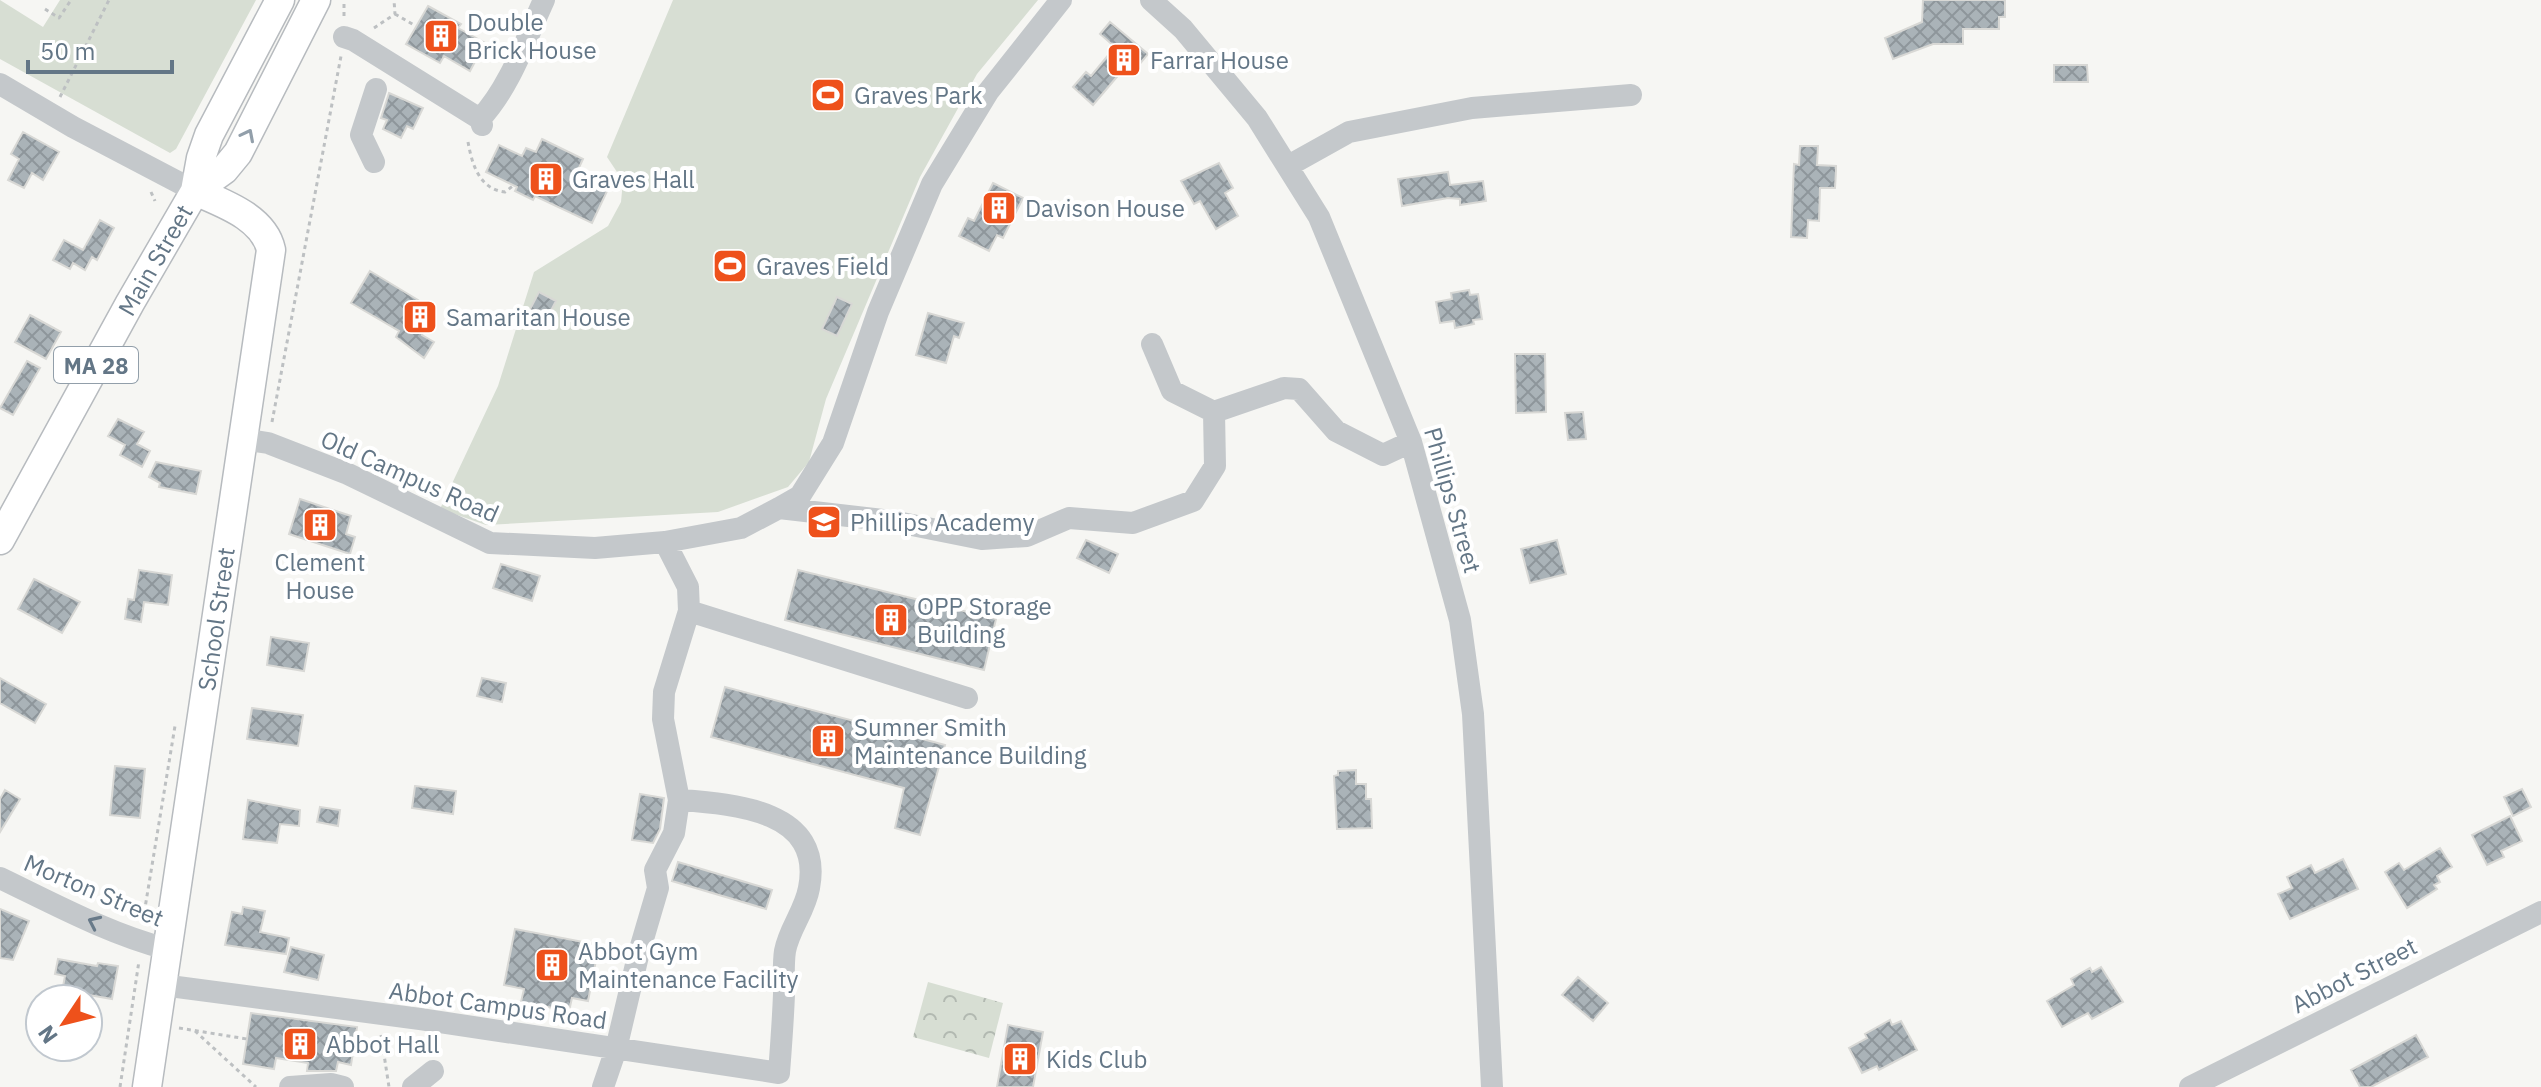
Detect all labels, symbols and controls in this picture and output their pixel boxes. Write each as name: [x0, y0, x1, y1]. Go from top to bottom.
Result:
place label: Double Brick House: [467, 6, 597, 66]
building icon: Double Brick House: [422, 17, 460, 55]
scale bar: [28, 24, 172, 74]
text: 50 m: [40, 35, 95, 67]
building icon: Farrar House: [1105, 41, 1143, 79]
place label: Farrar House: [1150, 44, 1289, 76]
sports icon: Graves Park: [809, 76, 847, 114]
place label: Graves Park: [854, 79, 983, 111]
one-way arrow: [238, 129, 253, 143]
building icon: Graves Hall: [527, 160, 565, 198]
place label: Graves Hall: [572, 163, 695, 195]
building icon: Davison House: [980, 189, 1018, 227]
place label: Davison House: [1025, 192, 1185, 224]
street label: Main Street: [110, 199, 200, 321]
sports icon: Graves Field: [711, 247, 749, 285]
place label: Graves Field: [756, 250, 889, 282]
building icon: Samaritan House: [401, 298, 439, 336]
place label: Samaritan House: [446, 301, 631, 333]
road number: MA 28: [54, 347, 138, 383]
street label: Old Campus Road: [316, 422, 504, 530]
street label: Phillips Street: [1417, 423, 1489, 577]
school or university icon: Phillips Academy: [805, 503, 843, 541]
building icon: Clement House: [301, 506, 339, 544]
place label: Phillips Academy: [850, 506, 1035, 538]
street label: School Street: [190, 545, 242, 693]
place label: Clement House: [275, 546, 365, 606]
place label: OPP Storage Building: [917, 590, 1052, 650]
building icon: OPP Storage Building: [872, 601, 910, 639]
place label: Sumner Smith Maintenance Building: [854, 711, 1087, 771]
building icon: Sumner Smith Maintenance Building: [809, 722, 847, 760]
street label: Morton Street: [19, 846, 169, 934]
one-way arrow: [88, 916, 103, 932]
street label: Abbot Street: [2286, 930, 2422, 1020]
place label: Abbot Gym Maintenance Facility: [578, 935, 799, 995]
building icon: Abbot Gym Maintenance Facility: [533, 946, 571, 984]
street label: Abbot Campus Road: [387, 974, 609, 1036]
north arrow: [24, 983, 104, 1063]
text: N: [31, 1020, 64, 1050]
building icon: Abbot Hall: [281, 1025, 319, 1063]
place label: Abbot Hall: [326, 1028, 439, 1060]
building icon: Kids Club: [1001, 1040, 1039, 1078]
place label: Kids Club: [1046, 1043, 1147, 1075]

